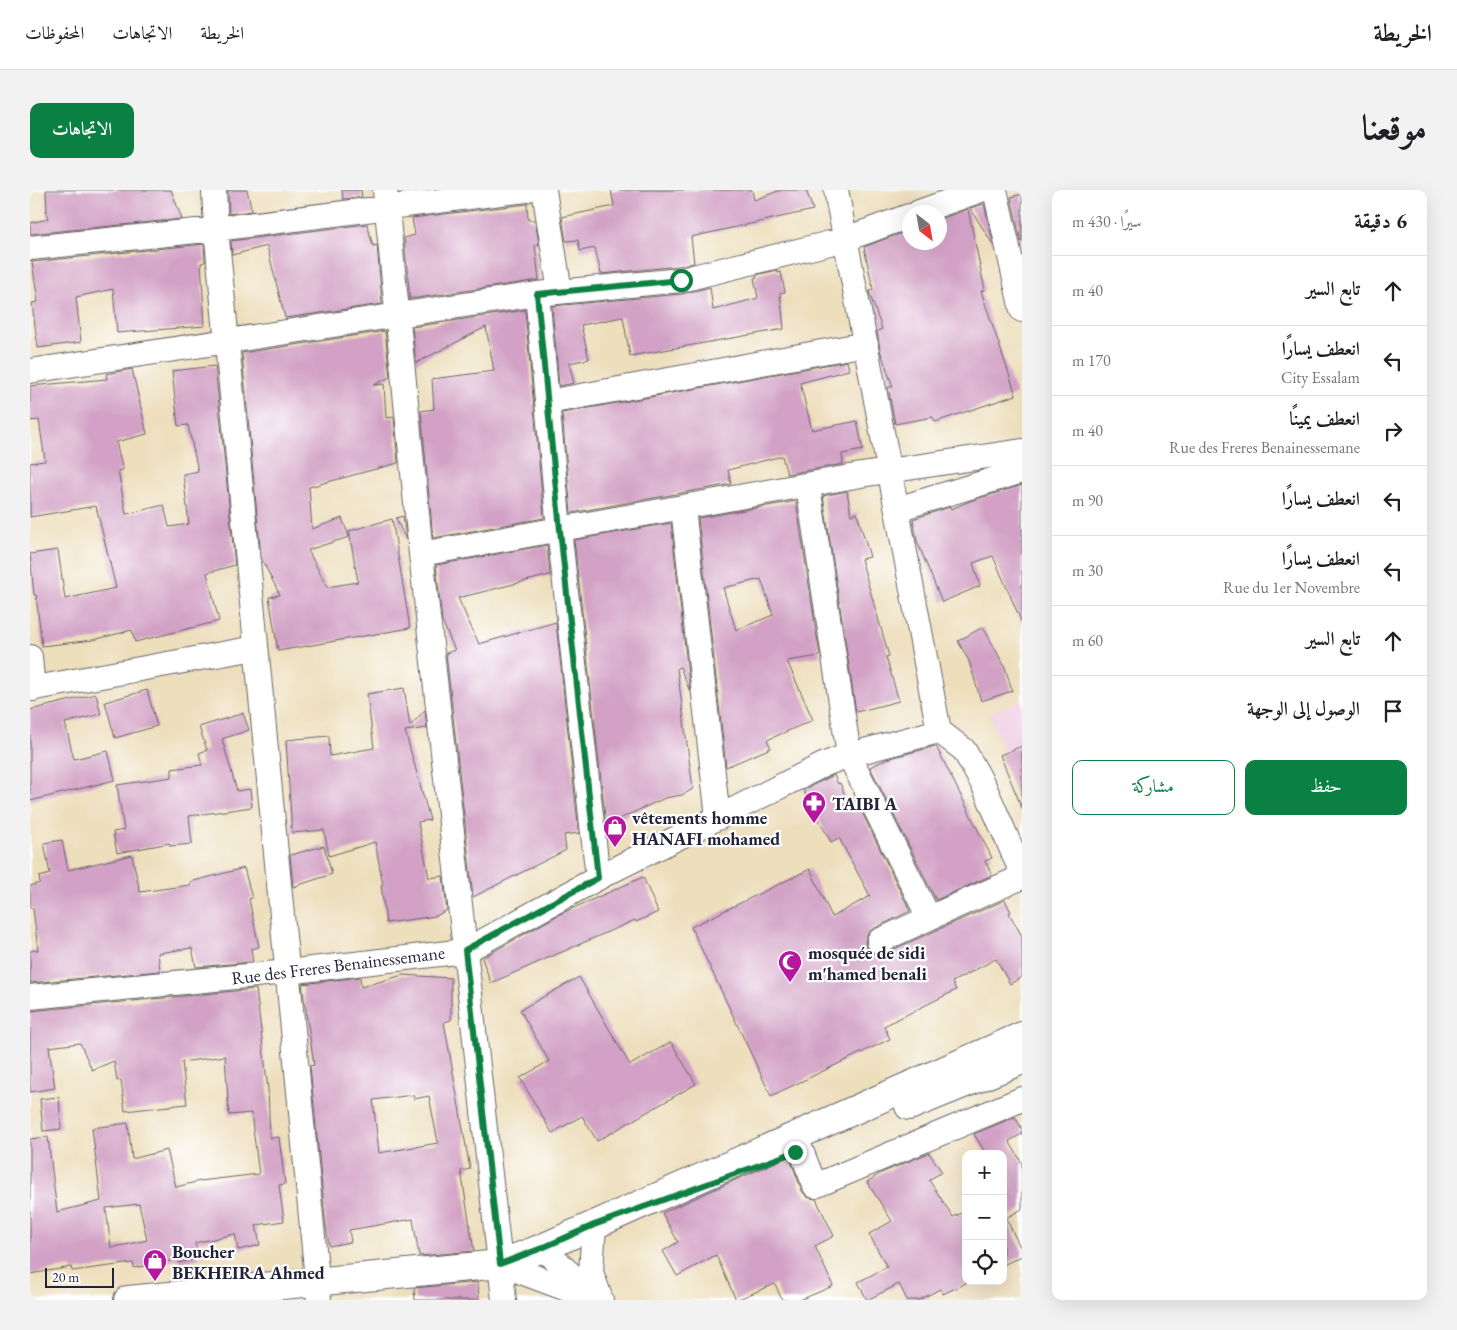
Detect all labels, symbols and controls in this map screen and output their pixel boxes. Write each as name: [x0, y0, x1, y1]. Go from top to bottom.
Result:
text: الخريطة: [1374, 17, 1432, 48]
text: المحفوظات: [25, 21, 84, 44]
text: الاتجاهات: [112, 21, 172, 44]
text: الخريطة: [200, 21, 244, 44]
button: الاتجاهات: [30, 103, 134, 158]
text: موقعنا: [1362, 104, 1427, 149]
north arrow: [902, 205, 947, 250]
text: 6 دقيقة: [1354, 207, 1407, 234]
text: سيرًا · 430 m: [1072, 211, 1142, 232]
route start: [670, 269, 693, 292]
text: تابع السير: [1306, 276, 1360, 301]
icon: ahead: [1379, 277, 1407, 305]
text: 40 m: [1072, 280, 1103, 301]
text: انعطف يسارًا: [1282, 336, 1360, 361]
icon: left: [1379, 347, 1407, 375]
text: 170 m: [1072, 350, 1111, 371]
text: City Essalam: [1281, 367, 1360, 388]
text: انعطف يمينًا: [1289, 406, 1360, 431]
icon: right: [1379, 417, 1407, 445]
text: 40 m: [1072, 420, 1103, 441]
text: Rue des Freres Benainessemane: [1169, 437, 1360, 458]
text: انعطف يسارًا: [1282, 486, 1360, 511]
icon: left: [1379, 487, 1407, 515]
text: 90 m: [1072, 490, 1103, 511]
text: انعطف يسارًا: [1282, 546, 1360, 571]
icon: left: [1379, 557, 1407, 585]
text: 30 m: [1072, 560, 1103, 581]
text: Rue du 1er Novembre: [1223, 577, 1360, 598]
text: تابع السير: [1306, 626, 1360, 651]
icon: ahead: [1379, 627, 1407, 655]
text: 60 m: [1072, 630, 1103, 651]
text: الوصول إلى الوجهة: [1247, 696, 1360, 721]
icon: arrive: [1379, 697, 1407, 725]
button: مشاركة: [1072, 760, 1235, 815]
button: حفظ: [1245, 760, 1407, 815]
pharmacy icon: TAIBI A: [801, 790, 827, 824]
place label: TAIBI A: [832, 792, 898, 815]
place label: vêtements homme HANAFI mohamed: [632, 806, 780, 850]
shop icon: vêtements homme HANAFI mohamed: [602, 814, 628, 848]
street label: Rue des Freres Benainessemane: [230, 940, 446, 990]
place label: mosquée de sidi m'hamed benali: [808, 941, 927, 985]
mosque icon: mosquée de sidi m'hamed benali: [777, 949, 803, 983]
route end: [784, 1141, 807, 1164]
map controls: [962, 1150, 1007, 1285]
button: +: [962, 1150, 1007, 1195]
button: −: [962, 1195, 1007, 1240]
place label: Boucher BEKHEIRA Ahmed: [172, 1240, 325, 1284]
button: locate: [962, 1240, 1007, 1285]
shop icon: Boucher BEKHEIRA Ahmed: [142, 1248, 168, 1282]
scale bar: [45, 1265, 114, 1288]
text: 20 m: [52, 1268, 79, 1286]

